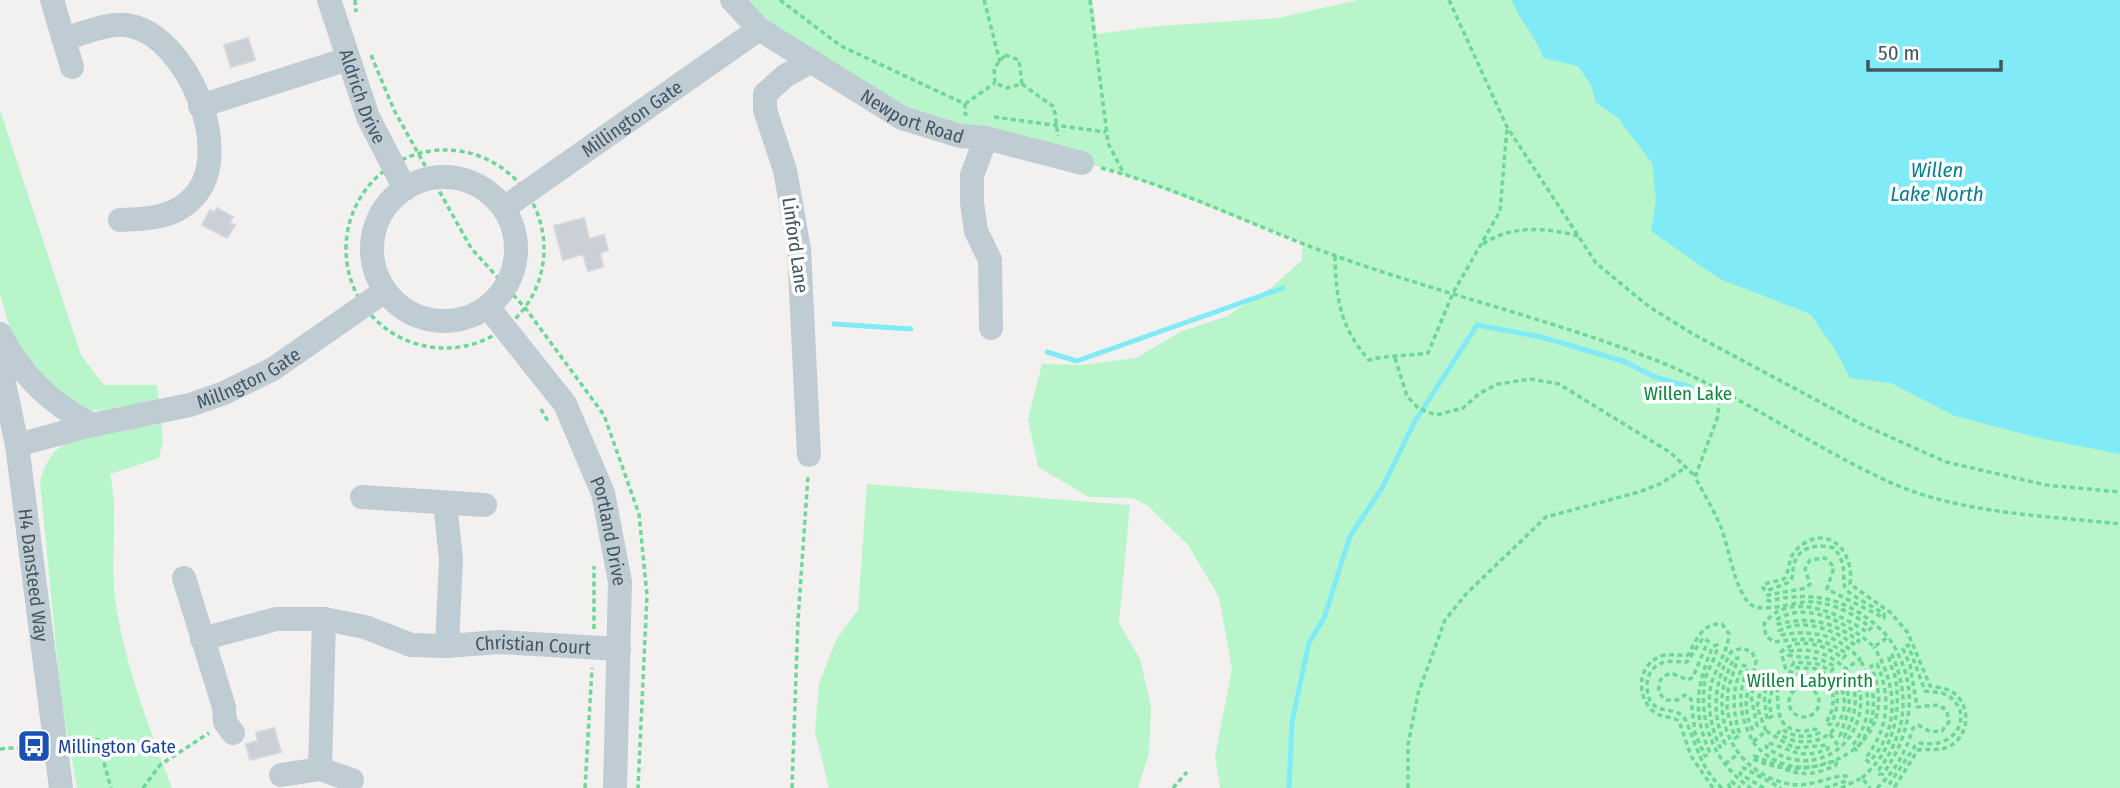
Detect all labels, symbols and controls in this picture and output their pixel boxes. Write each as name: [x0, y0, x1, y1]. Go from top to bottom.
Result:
scale bar: [1868, 28, 2001, 72]
text: 50 m: [1878, 40, 1920, 66]
street label: Aldrich Drive: [334, 46, 391, 148]
street label: Millington Gate: [577, 75, 687, 162]
street label: Newport Road: [856, 84, 966, 148]
water label: Willen Lake North: [1890, 157, 1984, 207]
street label: Linford Lane: [777, 196, 814, 294]
street label: Millngton Gate: [194, 343, 305, 414]
park label: Willen Lake: [1644, 382, 1732, 405]
street label: Portland Drive: [585, 473, 631, 588]
street label: H4 Dansteed Way: [13, 507, 53, 644]
street label: Christian Court: [474, 631, 592, 659]
park label: Willen Labyrinth: [1747, 669, 1873, 692]
bus stop icon: Millington Gate: [15, 727, 53, 765]
place label: Millington Gate: [58, 735, 176, 758]

